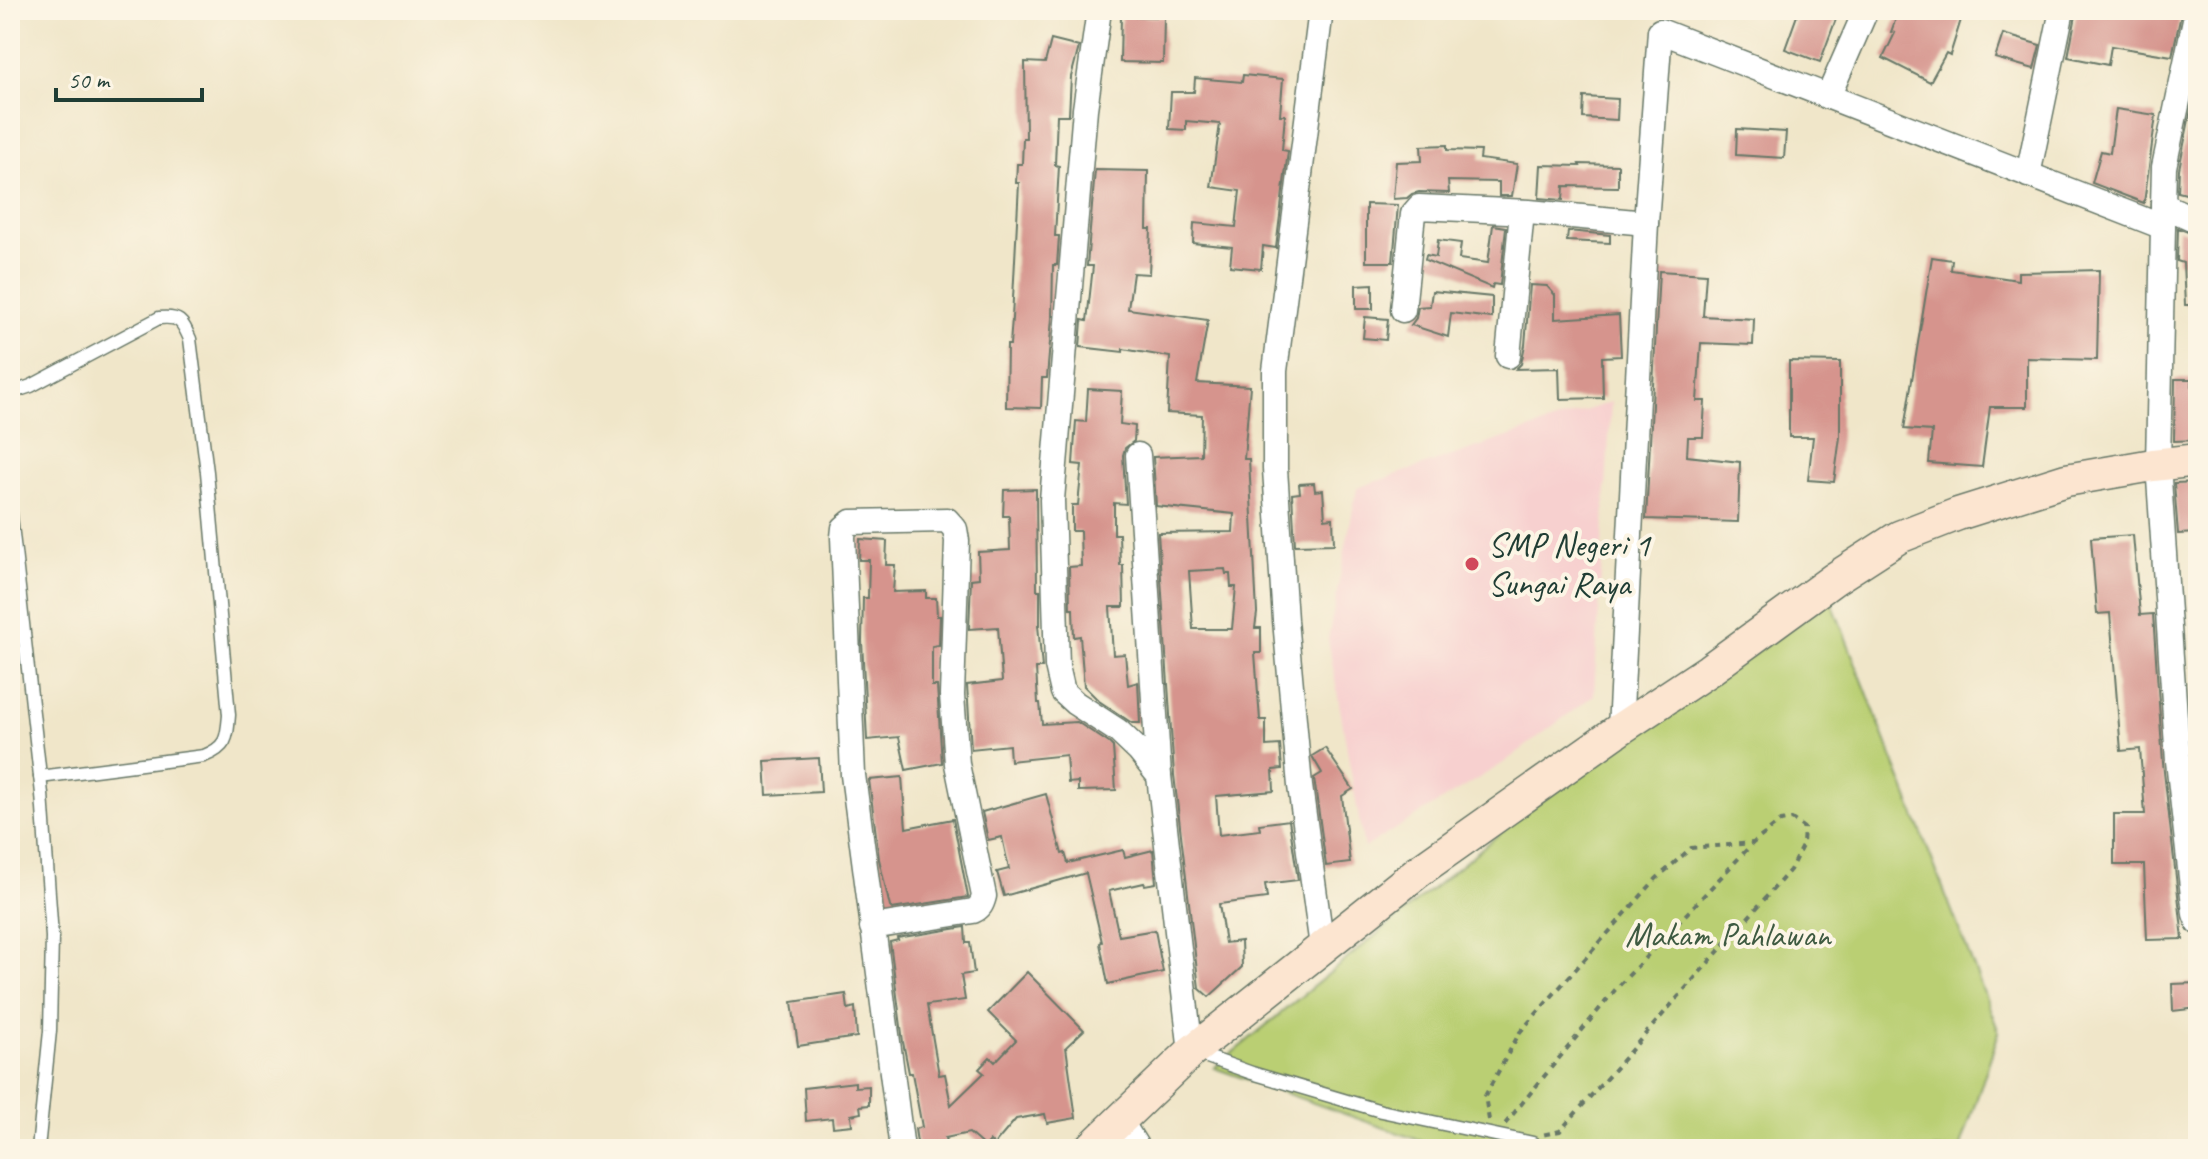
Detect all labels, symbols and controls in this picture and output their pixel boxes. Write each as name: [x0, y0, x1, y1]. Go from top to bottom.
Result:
scale bar: [56, 52, 202, 102]
text: 50 m: [68, 65, 111, 95]
place label: SMP Negeri 1 Sungai Raya: [1488, 523, 1652, 605]
marker: SMP Negeri 1 Sungai Raya: [1463, 555, 1481, 573]
park label: Makam Pahlawan: [1625, 913, 1832, 956]

